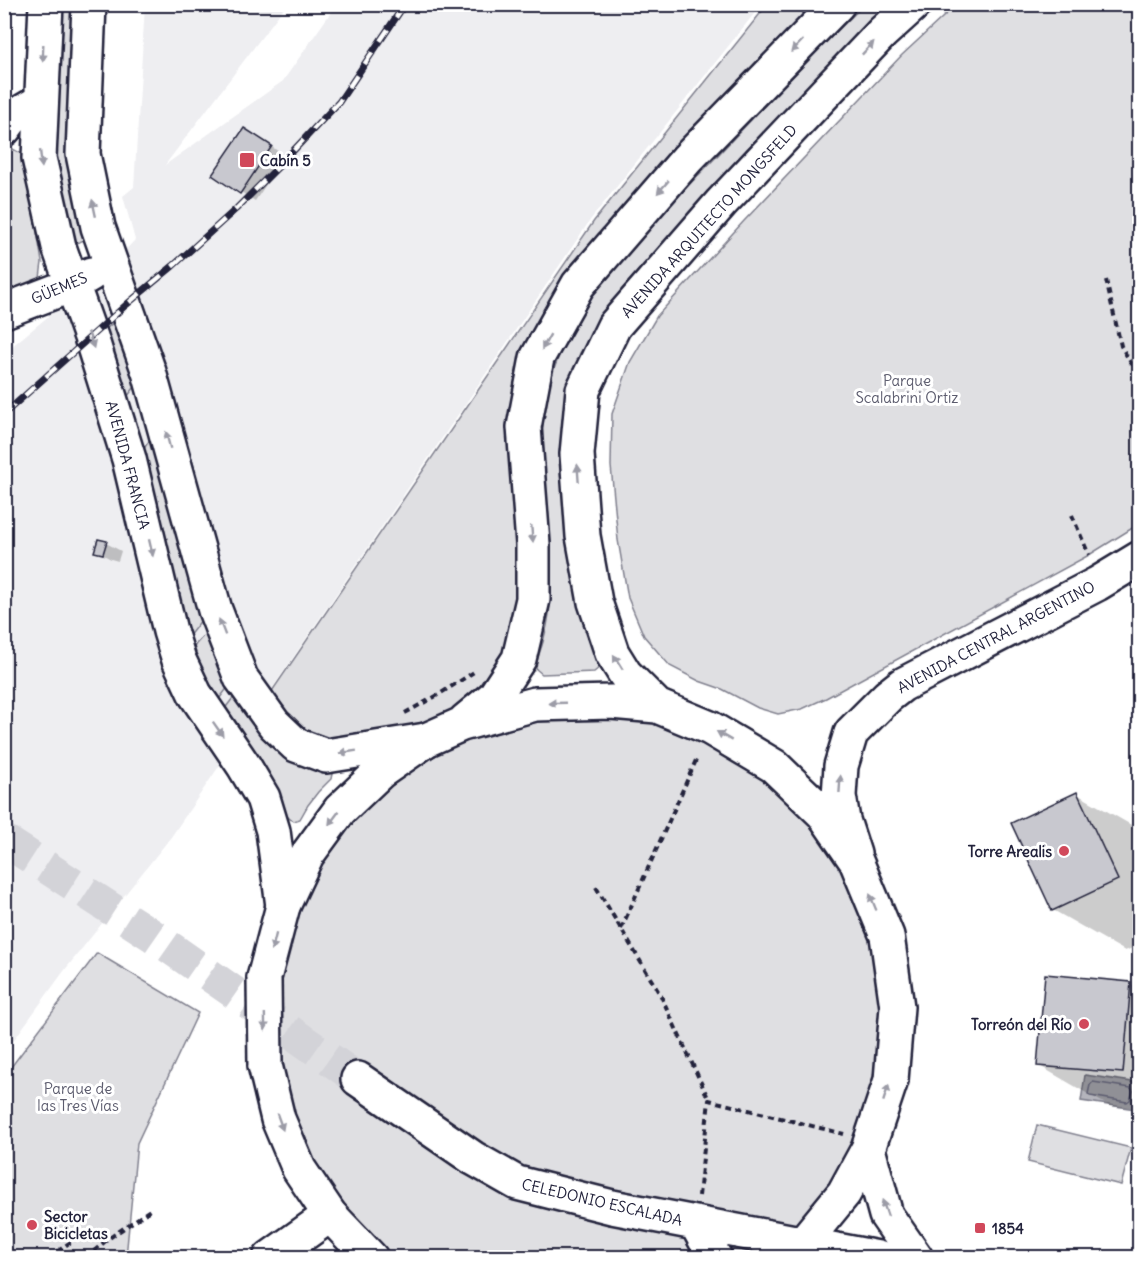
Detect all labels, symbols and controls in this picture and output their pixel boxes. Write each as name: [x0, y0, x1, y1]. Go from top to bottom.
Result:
one-way arrow: [790, 39, 804, 54]
one-way arrow: [860, 42, 874, 56]
one-way arrow: [39, 43, 48, 62]
street label: AVENIDA ARQUITECTO MONGSFELD: [617, 120, 801, 322]
one-way arrow: [36, 150, 45, 169]
marker: Cabín 5: [238, 151, 256, 169]
place label: Cabín 5: [260, 151, 311, 170]
one-way arrow: [656, 179, 669, 195]
one-way arrow: [89, 199, 99, 217]
street label: GÜEMES: [28, 268, 90, 308]
one-way arrow: [87, 331, 97, 349]
one-way arrow: [541, 334, 551, 351]
park label: Parque Scalabrini Ortiz: [855, 371, 959, 407]
street label: AVENIDA FRANCIA: [102, 399, 154, 532]
one-way arrow: [163, 431, 172, 449]
one-way arrow: [573, 464, 583, 483]
one-way arrow: [527, 524, 537, 543]
one-way arrow: [146, 538, 156, 557]
street label: AVENIDA CENTRAL ARGENTINO: [894, 577, 1098, 697]
one-way arrow: [217, 618, 227, 636]
one-way arrow: [612, 655, 624, 671]
one-way arrow: [547, 699, 566, 708]
one-way arrow: [212, 720, 224, 736]
one-way arrow: [716, 731, 732, 742]
one-way arrow: [338, 748, 357, 757]
one-way arrow: [835, 775, 844, 794]
one-way arrow: [329, 811, 341, 826]
place label: Torre Arealis: [968, 842, 1052, 861]
marker: Torre Arealis: [1057, 844, 1071, 858]
one-way arrow: [868, 893, 878, 911]
one-way arrow: [268, 933, 278, 951]
one-way arrow: [260, 1012, 270, 1031]
place label: Torreón del Río: [971, 1015, 1073, 1034]
marker: Torreón del Río: [1077, 1017, 1091, 1031]
park label: Parque de las Tres Vías: [37, 1079, 119, 1115]
one-way arrow: [882, 1084, 892, 1102]
one-way arrow: [275, 1113, 285, 1131]
street label: CELEDONIO ESCALADA: [520, 1174, 684, 1230]
one-way arrow: [880, 1199, 890, 1217]
place label: Sector Bicicletas: [44, 1207, 108, 1243]
marker: Sector Bicicletas: [25, 1218, 39, 1232]
place label: 1854: [992, 1219, 1024, 1238]
marker: 1854: [973, 1221, 987, 1235]

